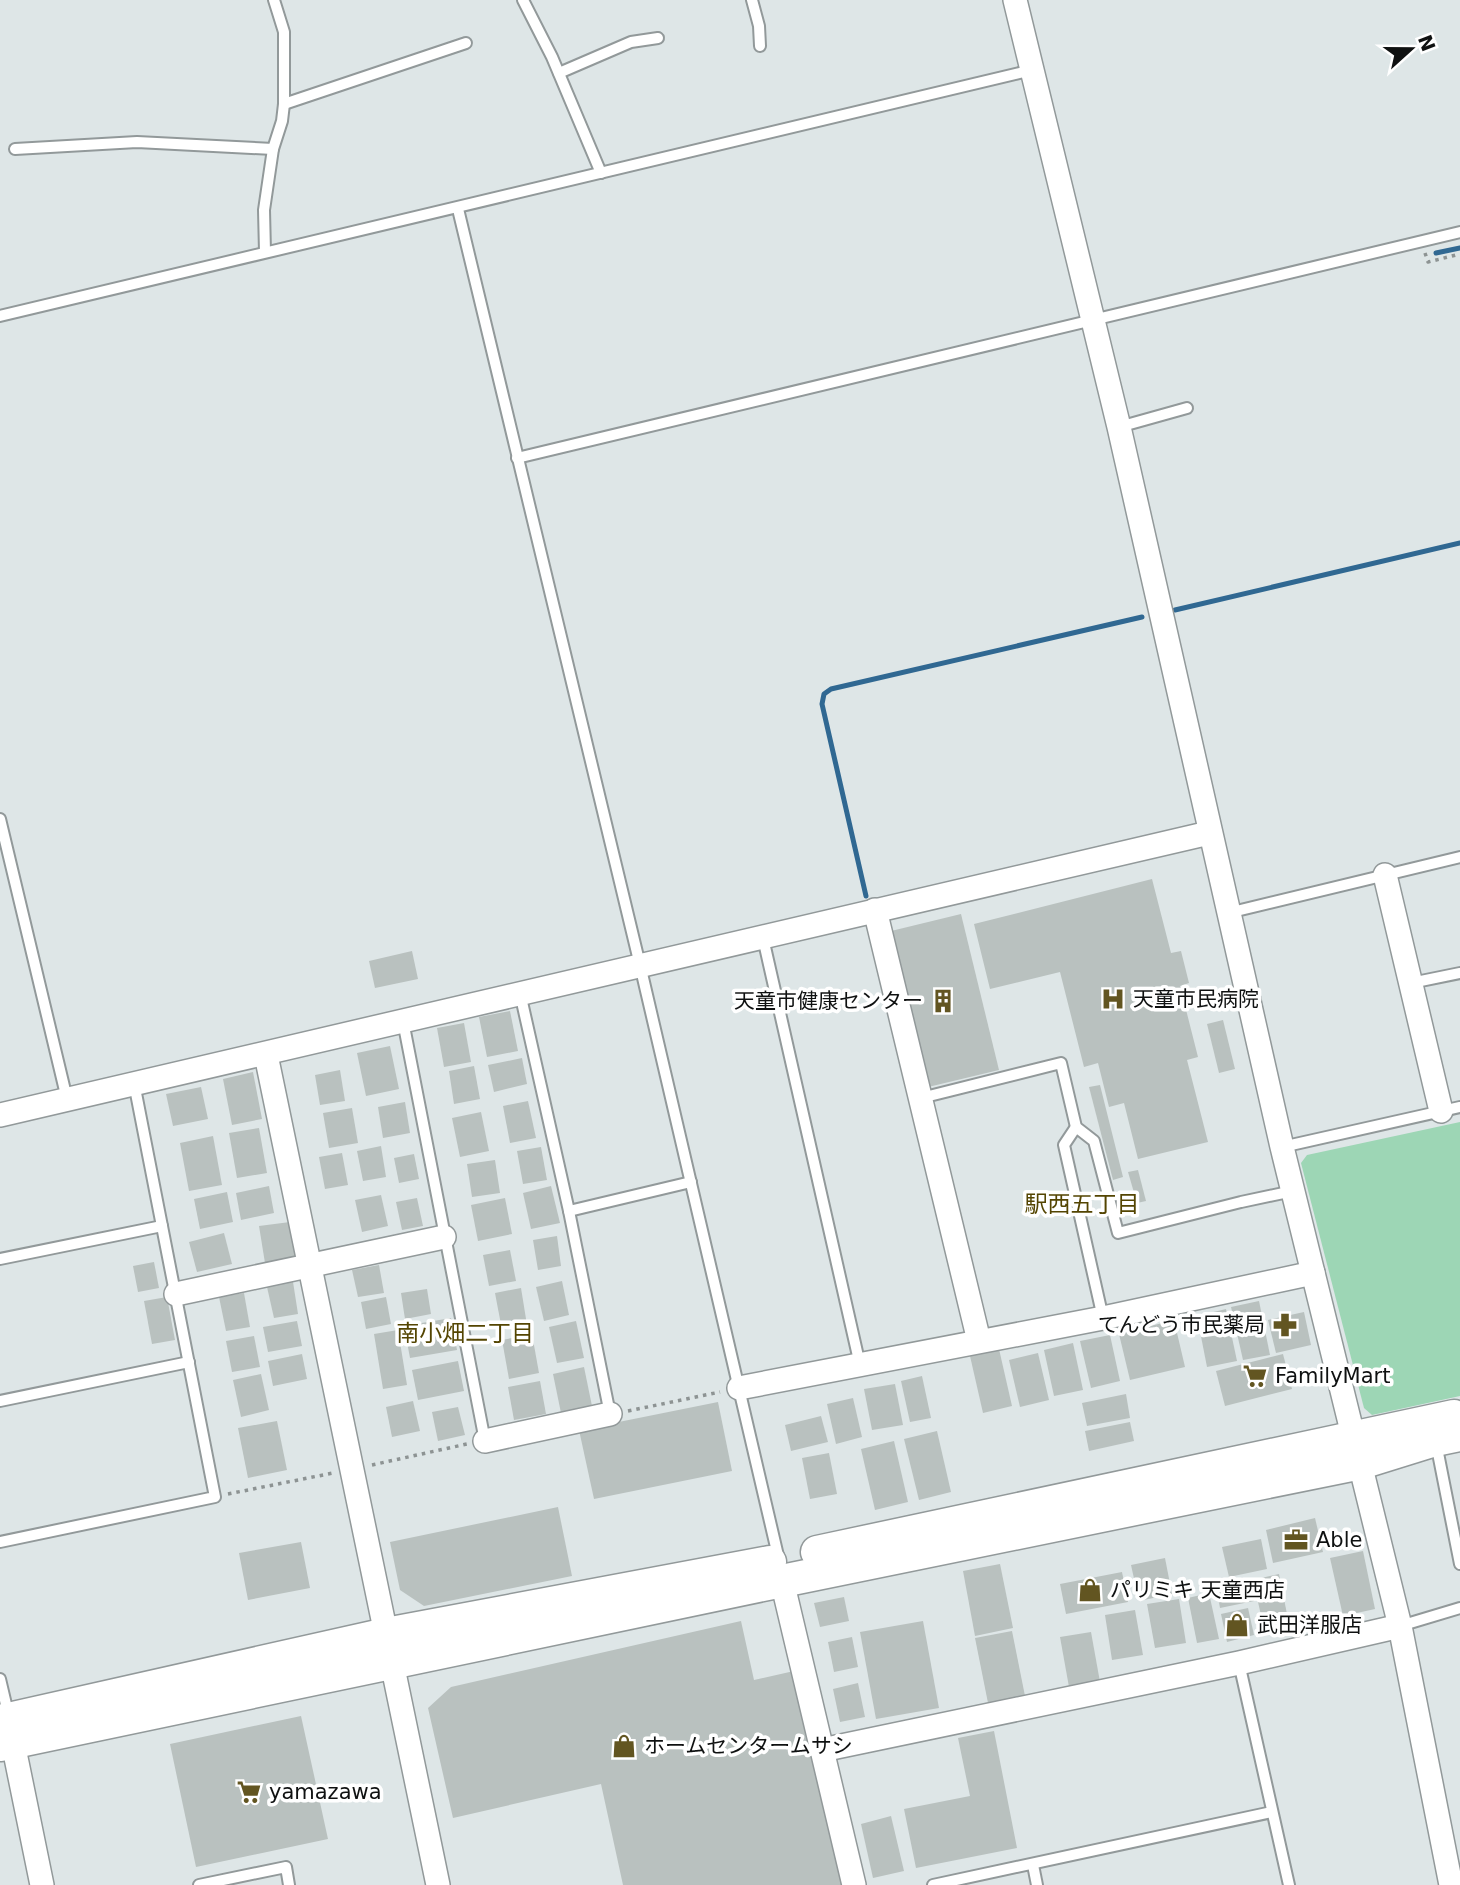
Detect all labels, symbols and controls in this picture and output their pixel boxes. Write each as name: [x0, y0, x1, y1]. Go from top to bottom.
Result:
north arrow: [1376, 14, 1446, 84]
text: N: [1414, 32, 1440, 54]
hospital icon: 天童市民病院: [1099, 985, 1127, 1013]
building icon: 天童市健康センター: [929, 987, 957, 1015]
place label: 天童市民病院: [1133, 987, 1259, 1011]
place label: 天童市健康センター: [734, 989, 923, 1013]
district label: 駅西五丁目: [1025, 1191, 1140, 1217]
pharmacy icon: てんどう市民薬局: [1271, 1311, 1299, 1339]
place label: てんどう市民薬局: [1098, 1313, 1265, 1337]
district label: 南小畑二丁目: [396, 1320, 534, 1346]
supermarket icon: FamilyMart: [1241, 1362, 1269, 1390]
place label: FamilyMart: [1275, 1364, 1390, 1388]
office icon: Able: [1282, 1526, 1310, 1554]
place label: Able: [1316, 1528, 1362, 1552]
shop icon: パリミキ 天童西店: [1076, 1576, 1104, 1604]
place label: パリミキ 天童西店: [1110, 1578, 1285, 1602]
shop icon: 武田洋服店: [1223, 1611, 1251, 1639]
place label: 武田洋服店: [1257, 1613, 1362, 1637]
shop icon: ホームセンタームサシ: [610, 1732, 638, 1760]
place label: ホームセンタームサシ: [644, 1734, 853, 1758]
supermarket icon: yamazawa: [235, 1778, 263, 1806]
place label: yamazawa: [269, 1780, 382, 1804]

